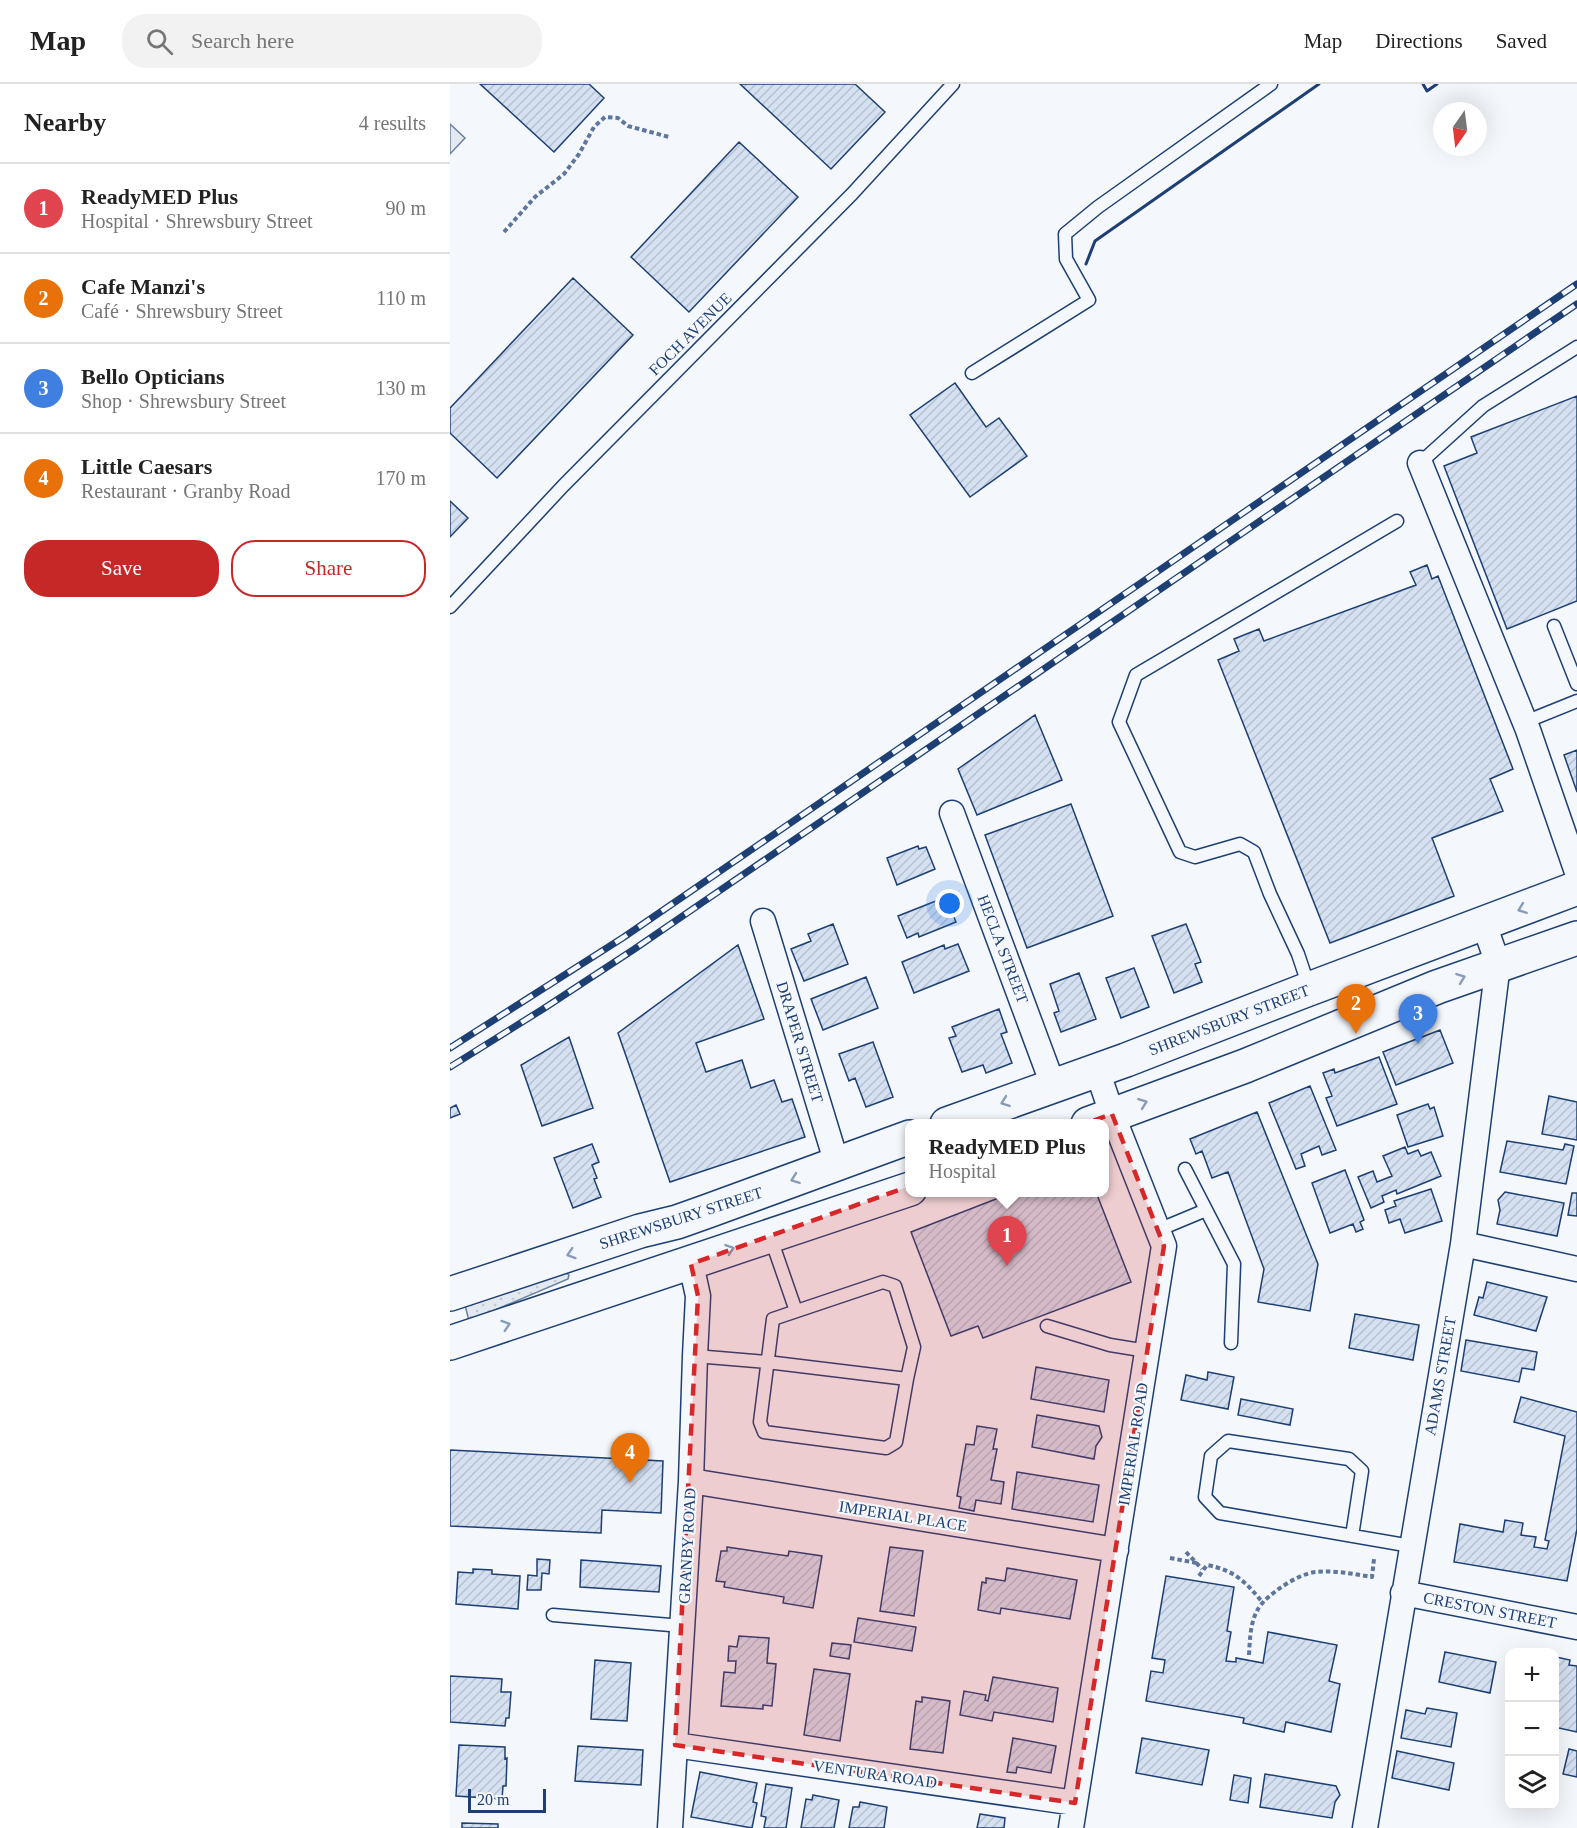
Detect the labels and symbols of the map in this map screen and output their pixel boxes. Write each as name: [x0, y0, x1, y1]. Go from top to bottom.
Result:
north arrow: [1433, 102, 1487, 156]
street label: FOCH AVENUE: [645, 289, 735, 379]
your location: [935, 889, 964, 918]
street label: HECLA STREET: [974, 892, 1032, 1006]
one-way arrow: [1518, 902, 1528, 915]
one-way arrow: [1455, 973, 1466, 985]
street label: DRAPER STREET: [773, 979, 827, 1105]
street label: SHREWSBURY STREET: [1146, 981, 1312, 1058]
pin: 2: [1336, 984, 1376, 1034]
pin: 3: [1398, 994, 1438, 1044]
one-way arrow: [1000, 1095, 1011, 1108]
one-way arrow: [1137, 1098, 1148, 1110]
one-way arrow: [791, 1172, 802, 1184]
street label: SHREWSBURY STREET: [597, 1183, 765, 1252]
pin: 1: [988, 1216, 1026, 1266]
one-way arrow: [724, 1244, 735, 1257]
one-way arrow: [566, 1247, 577, 1259]
street label: ADAMS STREET: [1421, 1315, 1459, 1437]
one-way arrow: [500, 1319, 511, 1332]
street label: IMPERIAL ROAD: [1115, 1381, 1151, 1507]
pin: 4: [610, 1434, 650, 1483]
street label: GRANBY ROAD: [675, 1487, 699, 1605]
street label: IMPERIAL PLACE: [838, 1497, 968, 1535]
street label: CRESTON STREET: [1422, 1589, 1558, 1631]
street label: VENTURA ROAD: [812, 1757, 938, 1791]
scale bar: [468, 1786, 546, 1814]

